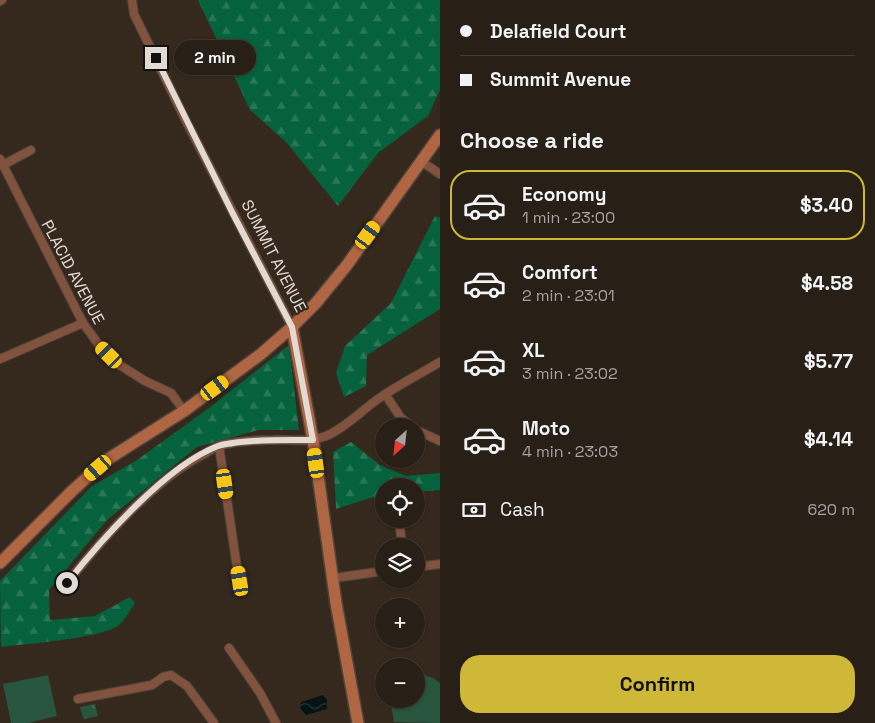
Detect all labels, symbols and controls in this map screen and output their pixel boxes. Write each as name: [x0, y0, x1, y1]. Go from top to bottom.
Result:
text: Delafield Court: [490, 19, 627, 44]
callout: 2 min: [174, 40, 256, 76]
route end: [145, 47, 167, 69]
text: 2 min: [194, 47, 236, 68]
text: Summit Avenue: [490, 67, 631, 92]
text: Choose a ride: [460, 126, 604, 154]
text: Economy: [522, 182, 606, 207]
icon: car: [462, 183, 507, 228]
text: $3.40: [800, 193, 853, 218]
street label: SUMMIT AVENUE: [237, 196, 311, 316]
text: 1 min · 23:00: [522, 207, 615, 228]
street label: PLACID AVENUE: [37, 216, 109, 328]
car: [353, 218, 382, 252]
text: Comfort: [522, 260, 598, 285]
icon: car: [462, 261, 507, 306]
text: $4.58: [801, 271, 853, 296]
text: 2 min · 23:01: [522, 285, 615, 306]
text: XL: [522, 338, 545, 363]
car: [93, 339, 124, 371]
icon: car: [462, 339, 507, 384]
text: $5.77: [804, 349, 853, 374]
text: 3 min · 23:02: [522, 363, 618, 384]
car: [198, 373, 231, 403]
text: Moto: [522, 416, 570, 441]
icon: car: [462, 417, 507, 462]
north arrow: [375, 418, 425, 468]
map controls: [375, 418, 425, 708]
text: $4.14: [804, 427, 853, 452]
text: 4 min · 23:03: [522, 441, 618, 462]
car: [306, 447, 325, 479]
car: [81, 452, 114, 484]
car: [215, 468, 234, 500]
button: locate: [375, 478, 425, 528]
icon: cash: [460, 496, 488, 524]
text: Cash: [500, 497, 545, 522]
text: 620 m: [807, 499, 855, 520]
button: layers: [375, 538, 425, 588]
car: [230, 565, 249, 597]
route start: [56, 572, 78, 594]
button: +: [375, 598, 425, 648]
button: Confirm: [460, 655, 855, 713]
button: −: [375, 658, 425, 708]

